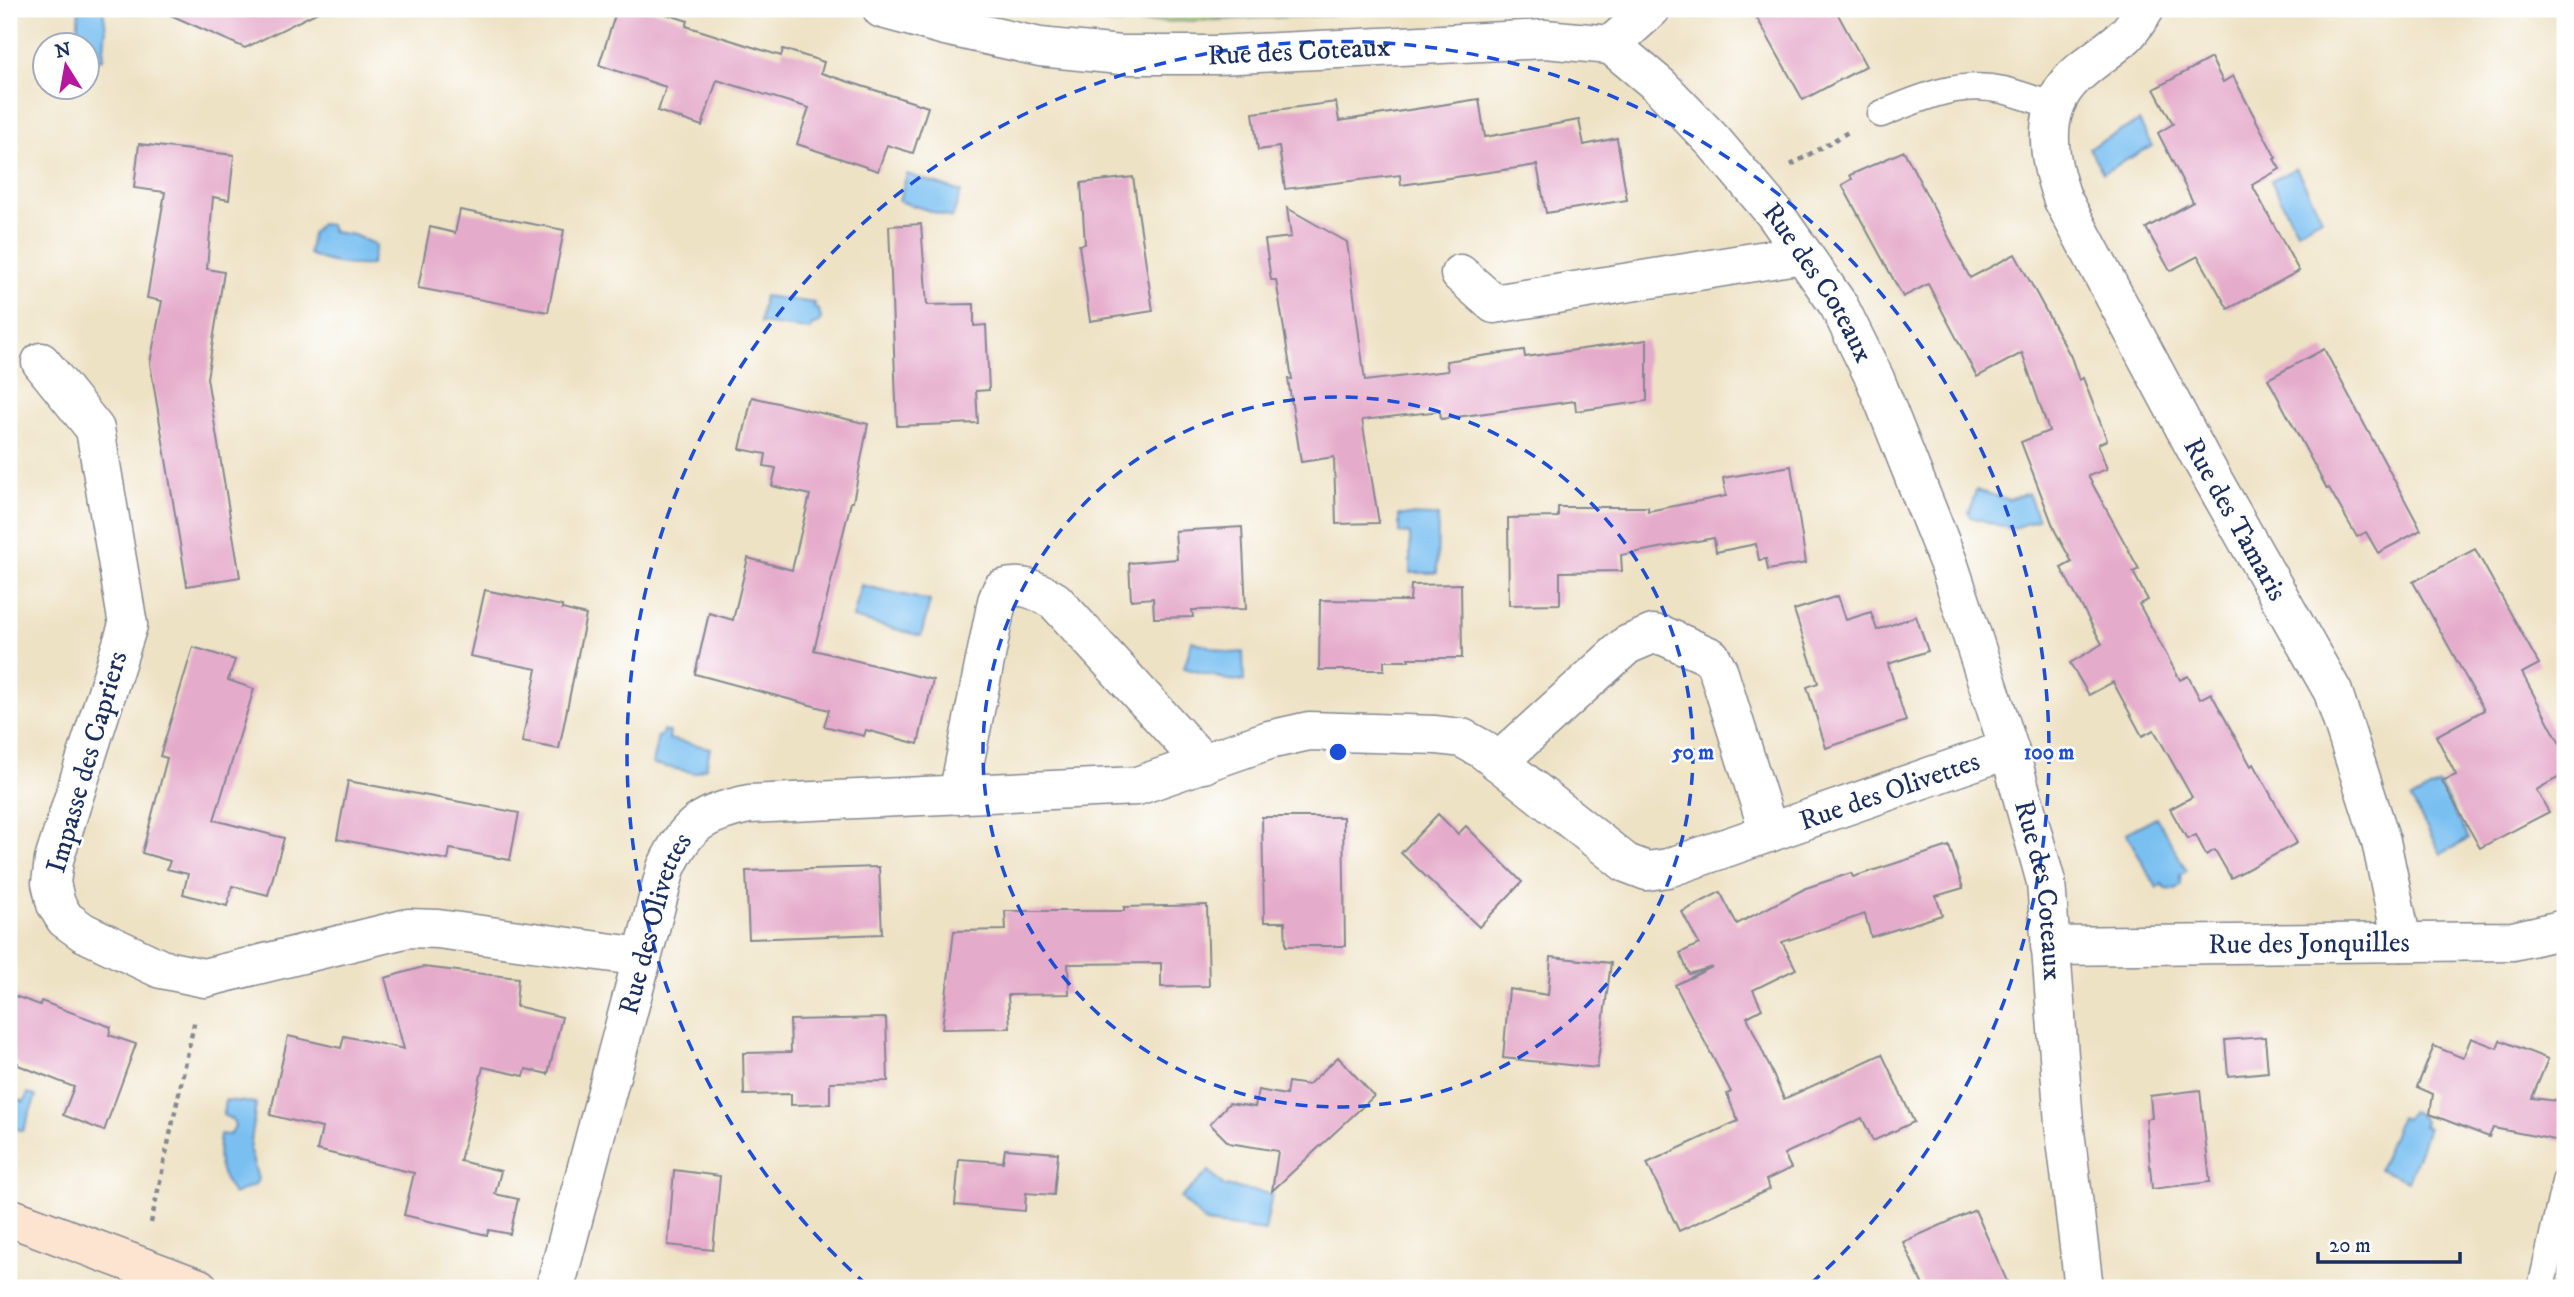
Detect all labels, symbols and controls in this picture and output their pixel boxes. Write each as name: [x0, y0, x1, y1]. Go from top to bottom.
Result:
street label: Rue des Coteaux: [1207, 29, 1391, 73]
north arrow: [32, 32, 102, 102]
text: N: [53, 38, 73, 64]
street label: Rue des Coteaux: [1755, 195, 1882, 368]
street label: Rue des Tamaris: [2176, 432, 2295, 607]
street label: Impasse des Capriers: [39, 647, 135, 877]
centre of rings: [1326, 740, 1350, 764]
text: 50 m: [1671, 740, 1714, 766]
text: 100 m: [2024, 740, 2074, 766]
street label: Rue des Olivettes: [1794, 743, 1984, 838]
street label: Rue des Coteaux: [2007, 796, 2071, 982]
street label: Rue des Olivettes: [611, 825, 699, 1018]
street label: Rue des Jonquilles: [2208, 925, 2410, 962]
scale bar: [2318, 1220, 2460, 1264]
text: 20 m: [2329, 1233, 2371, 1259]

